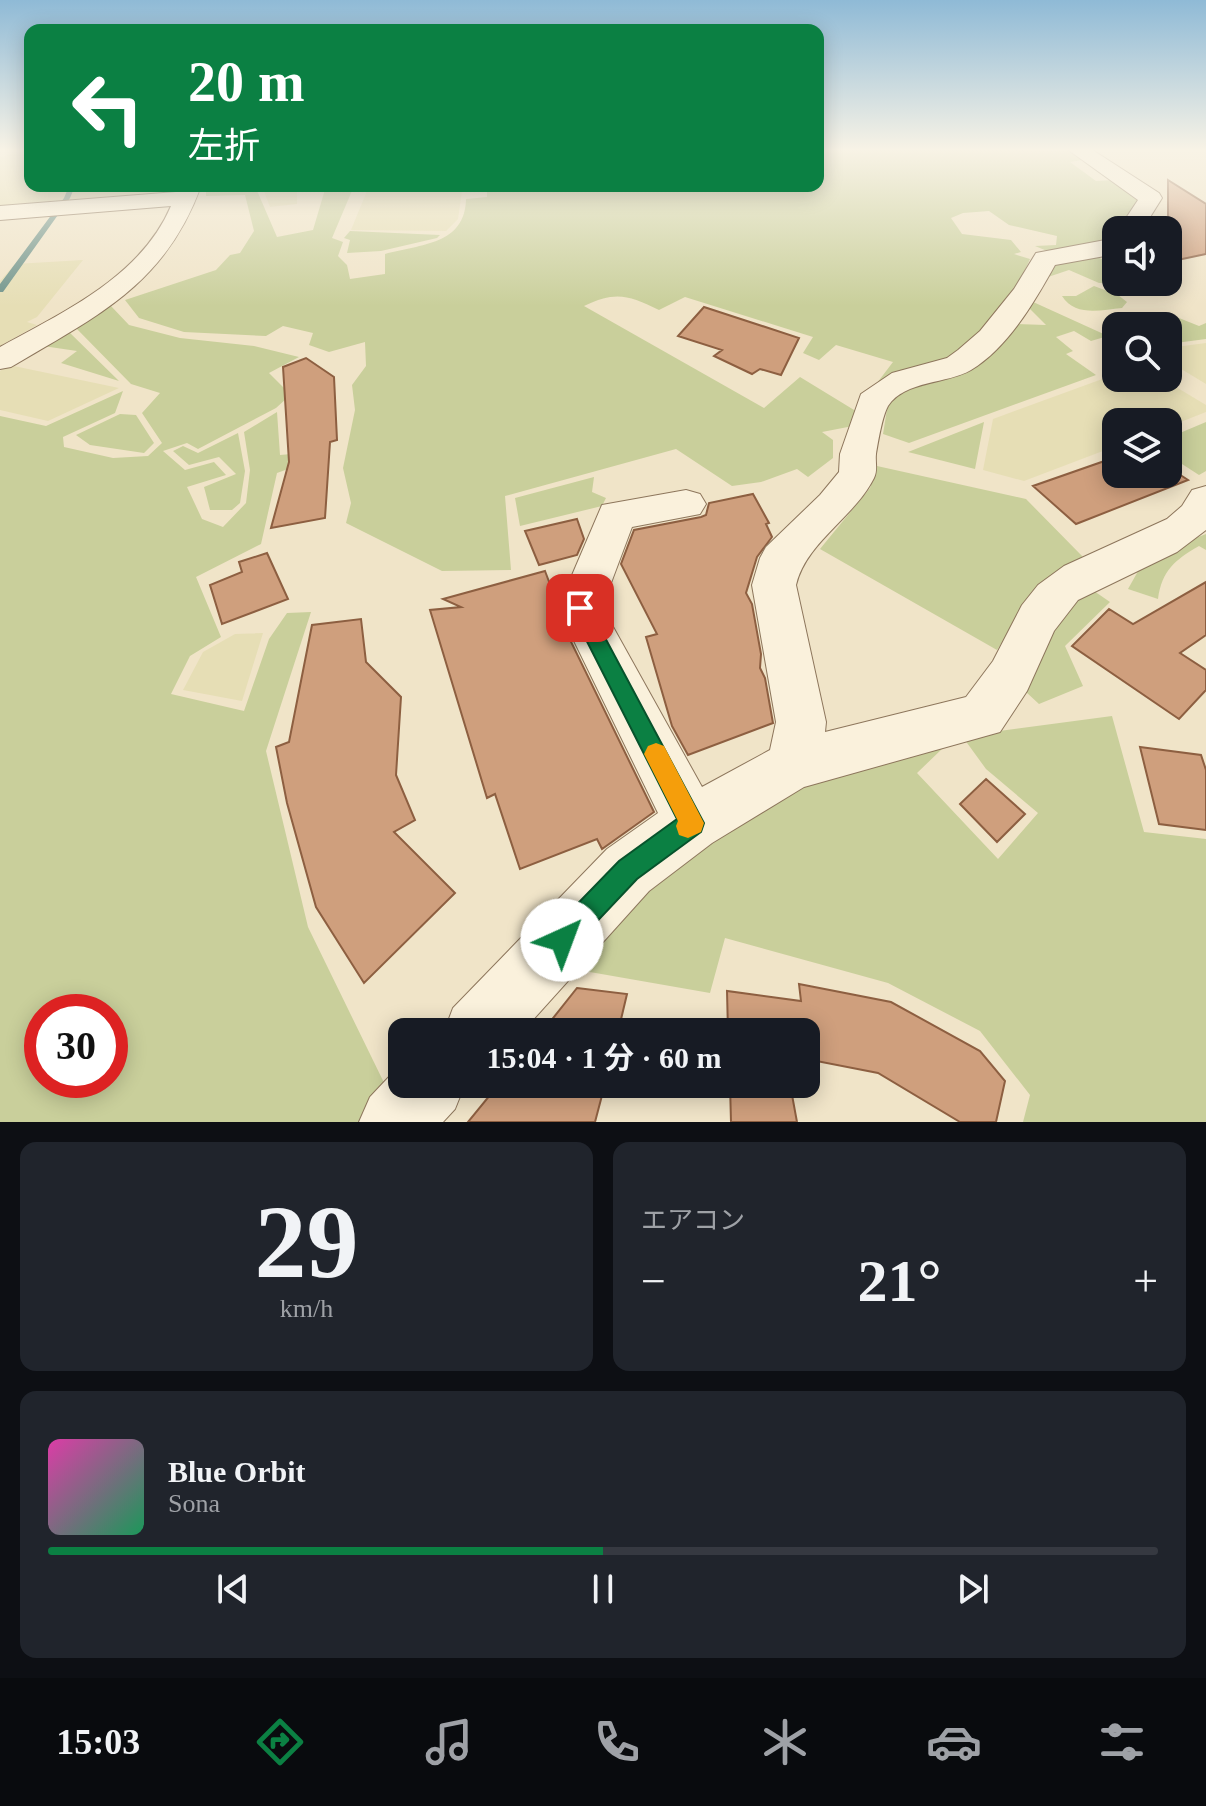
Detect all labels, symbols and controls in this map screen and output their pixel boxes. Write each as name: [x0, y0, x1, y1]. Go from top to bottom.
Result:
text: 20 m: [188, 51, 305, 113]
icon: left: [56, 56, 160, 160]
text: 左折: [188, 126, 260, 166]
map controls: [1102, 216, 1182, 488]
button: sound: [1102, 216, 1182, 296]
button: search: [1102, 312, 1182, 392]
button: layers: [1102, 408, 1182, 488]
pin: [546, 574, 614, 642]
icon: arrive: [558, 586, 602, 630]
position arrow: [520, 898, 604, 982]
speed limit sign: 30: [24, 994, 128, 1098]
text: 15:04 · 1 分 · 60 m: [487, 1041, 722, 1074]
text: 29: [255, 1184, 359, 1299]
text: エアコン: [641, 1206, 745, 1235]
text: 21°: [858, 1248, 942, 1314]
text: −: [641, 1257, 666, 1306]
text: +: [1133, 1257, 1158, 1306]
text: km/h: [280, 1294, 333, 1323]
text: Blue Orbit: [168, 1455, 306, 1488]
text: Sona: [168, 1489, 220, 1518]
icon: previous: [211, 1567, 255, 1611]
icon: pause: [581, 1567, 625, 1611]
icon: next: [951, 1567, 995, 1611]
icon: directions: [252, 1714, 308, 1770]
icon: music: [421, 1714, 477, 1770]
icon: phone: [589, 1714, 645, 1770]
icon: climate: [757, 1714, 813, 1770]
icon: car: [926, 1714, 982, 1770]
icon: filters: [1094, 1714, 1150, 1770]
text: 15:03: [56, 1722, 140, 1762]

